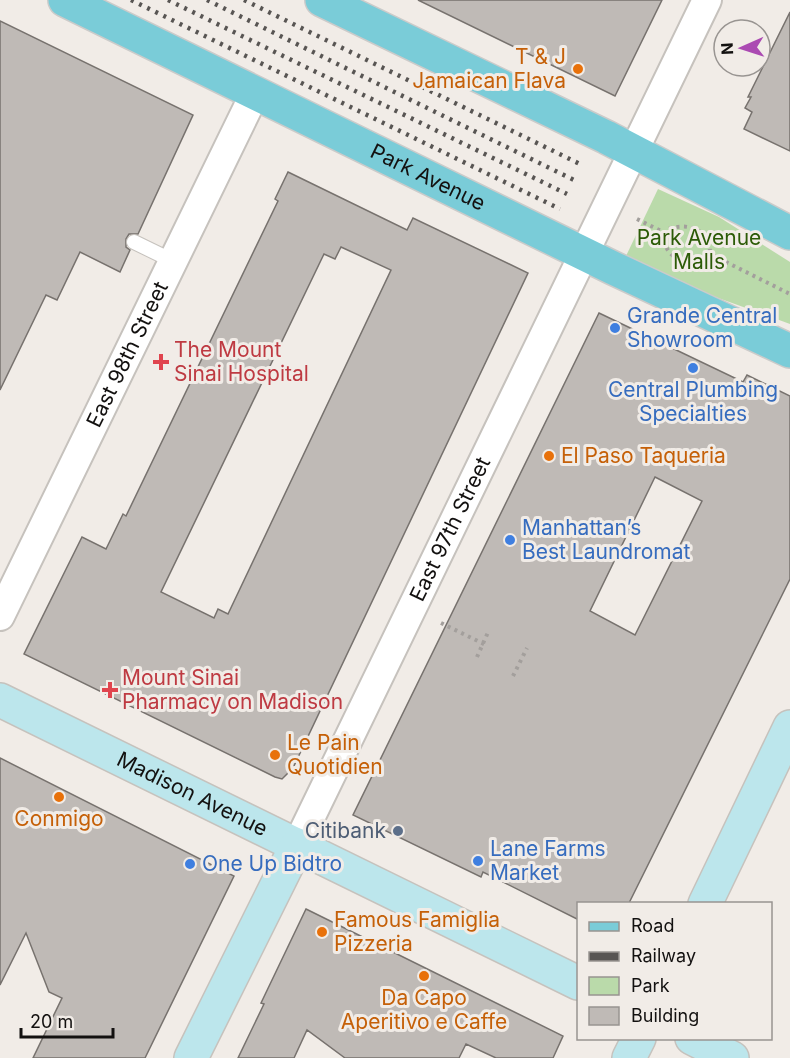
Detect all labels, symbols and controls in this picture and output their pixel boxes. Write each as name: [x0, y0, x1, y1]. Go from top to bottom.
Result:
north arrow: [712, 18, 772, 78]
text: N: [717, 42, 737, 55]
place label: T & J Jamaican Flava: [412, 44, 566, 93]
marker: T & J Jamaican Flava: [571, 62, 585, 76]
street label: Park Avenue: [367, 138, 490, 216]
park label: Park Avenue Malls: [637, 225, 761, 274]
street label: East 98th Street: [81, 277, 173, 431]
place label: Grande Central Showroom: [627, 303, 777, 352]
marker: Grande Central Showroom: [608, 321, 622, 335]
place label: The Mount Sinai Hospital: [174, 337, 309, 386]
marker: The Mount Sinai Hospital: [152, 353, 170, 371]
marker: Central Plumbing Specialties: [686, 361, 700, 375]
place label: Central Plumbing Specialties: [608, 377, 778, 426]
place label: El Paso Taqueria: [561, 443, 726, 468]
marker: El Paso Taqueria: [542, 449, 556, 463]
street label: East 97th Street: [404, 453, 495, 605]
place label: Manhattan’s Best Laundromat: [522, 515, 691, 564]
marker: Manhattan’s Best Laundromat: [503, 533, 517, 547]
place label: Mount Sinai Pharmacy on Madison: [122, 665, 343, 714]
marker: Mount Sinai Pharmacy on Madison: [103, 683, 117, 697]
place label: Le Pain Quotidien: [287, 730, 383, 779]
street label: Madison Avenue: [113, 746, 272, 841]
marker: Le Pain Quotidien: [268, 748, 282, 762]
marker: Conmigo: [52, 790, 66, 804]
place label: Conmigo: [14, 806, 104, 831]
place label: Citibank: [305, 818, 386, 843]
marker: Citibank: [391, 824, 405, 838]
place label: Lane Farms Market: [490, 836, 606, 885]
place label: One Up Bidtro: [202, 851, 342, 876]
marker: Lane Farms Market: [471, 854, 485, 868]
marker: One Up Bidtro: [183, 857, 197, 871]
legend: [577, 902, 772, 1040]
place label: Famous Famiglia Pizzeria: [334, 907, 500, 956]
text: Road: [631, 915, 674, 936]
marker: Famous Famiglia Pizzeria: [315, 925, 329, 939]
text: Railway: [631, 945, 696, 966]
marker: Da Capo Aperitivo e Caffe: [417, 969, 431, 983]
text: Park: [631, 975, 670, 996]
place label: Da Capo Aperitivo e Caffe: [341, 985, 507, 1034]
scale bar: [21, 1001, 112, 1039]
text: Building: [631, 1005, 699, 1026]
text: 20 m: [30, 1011, 73, 1032]

